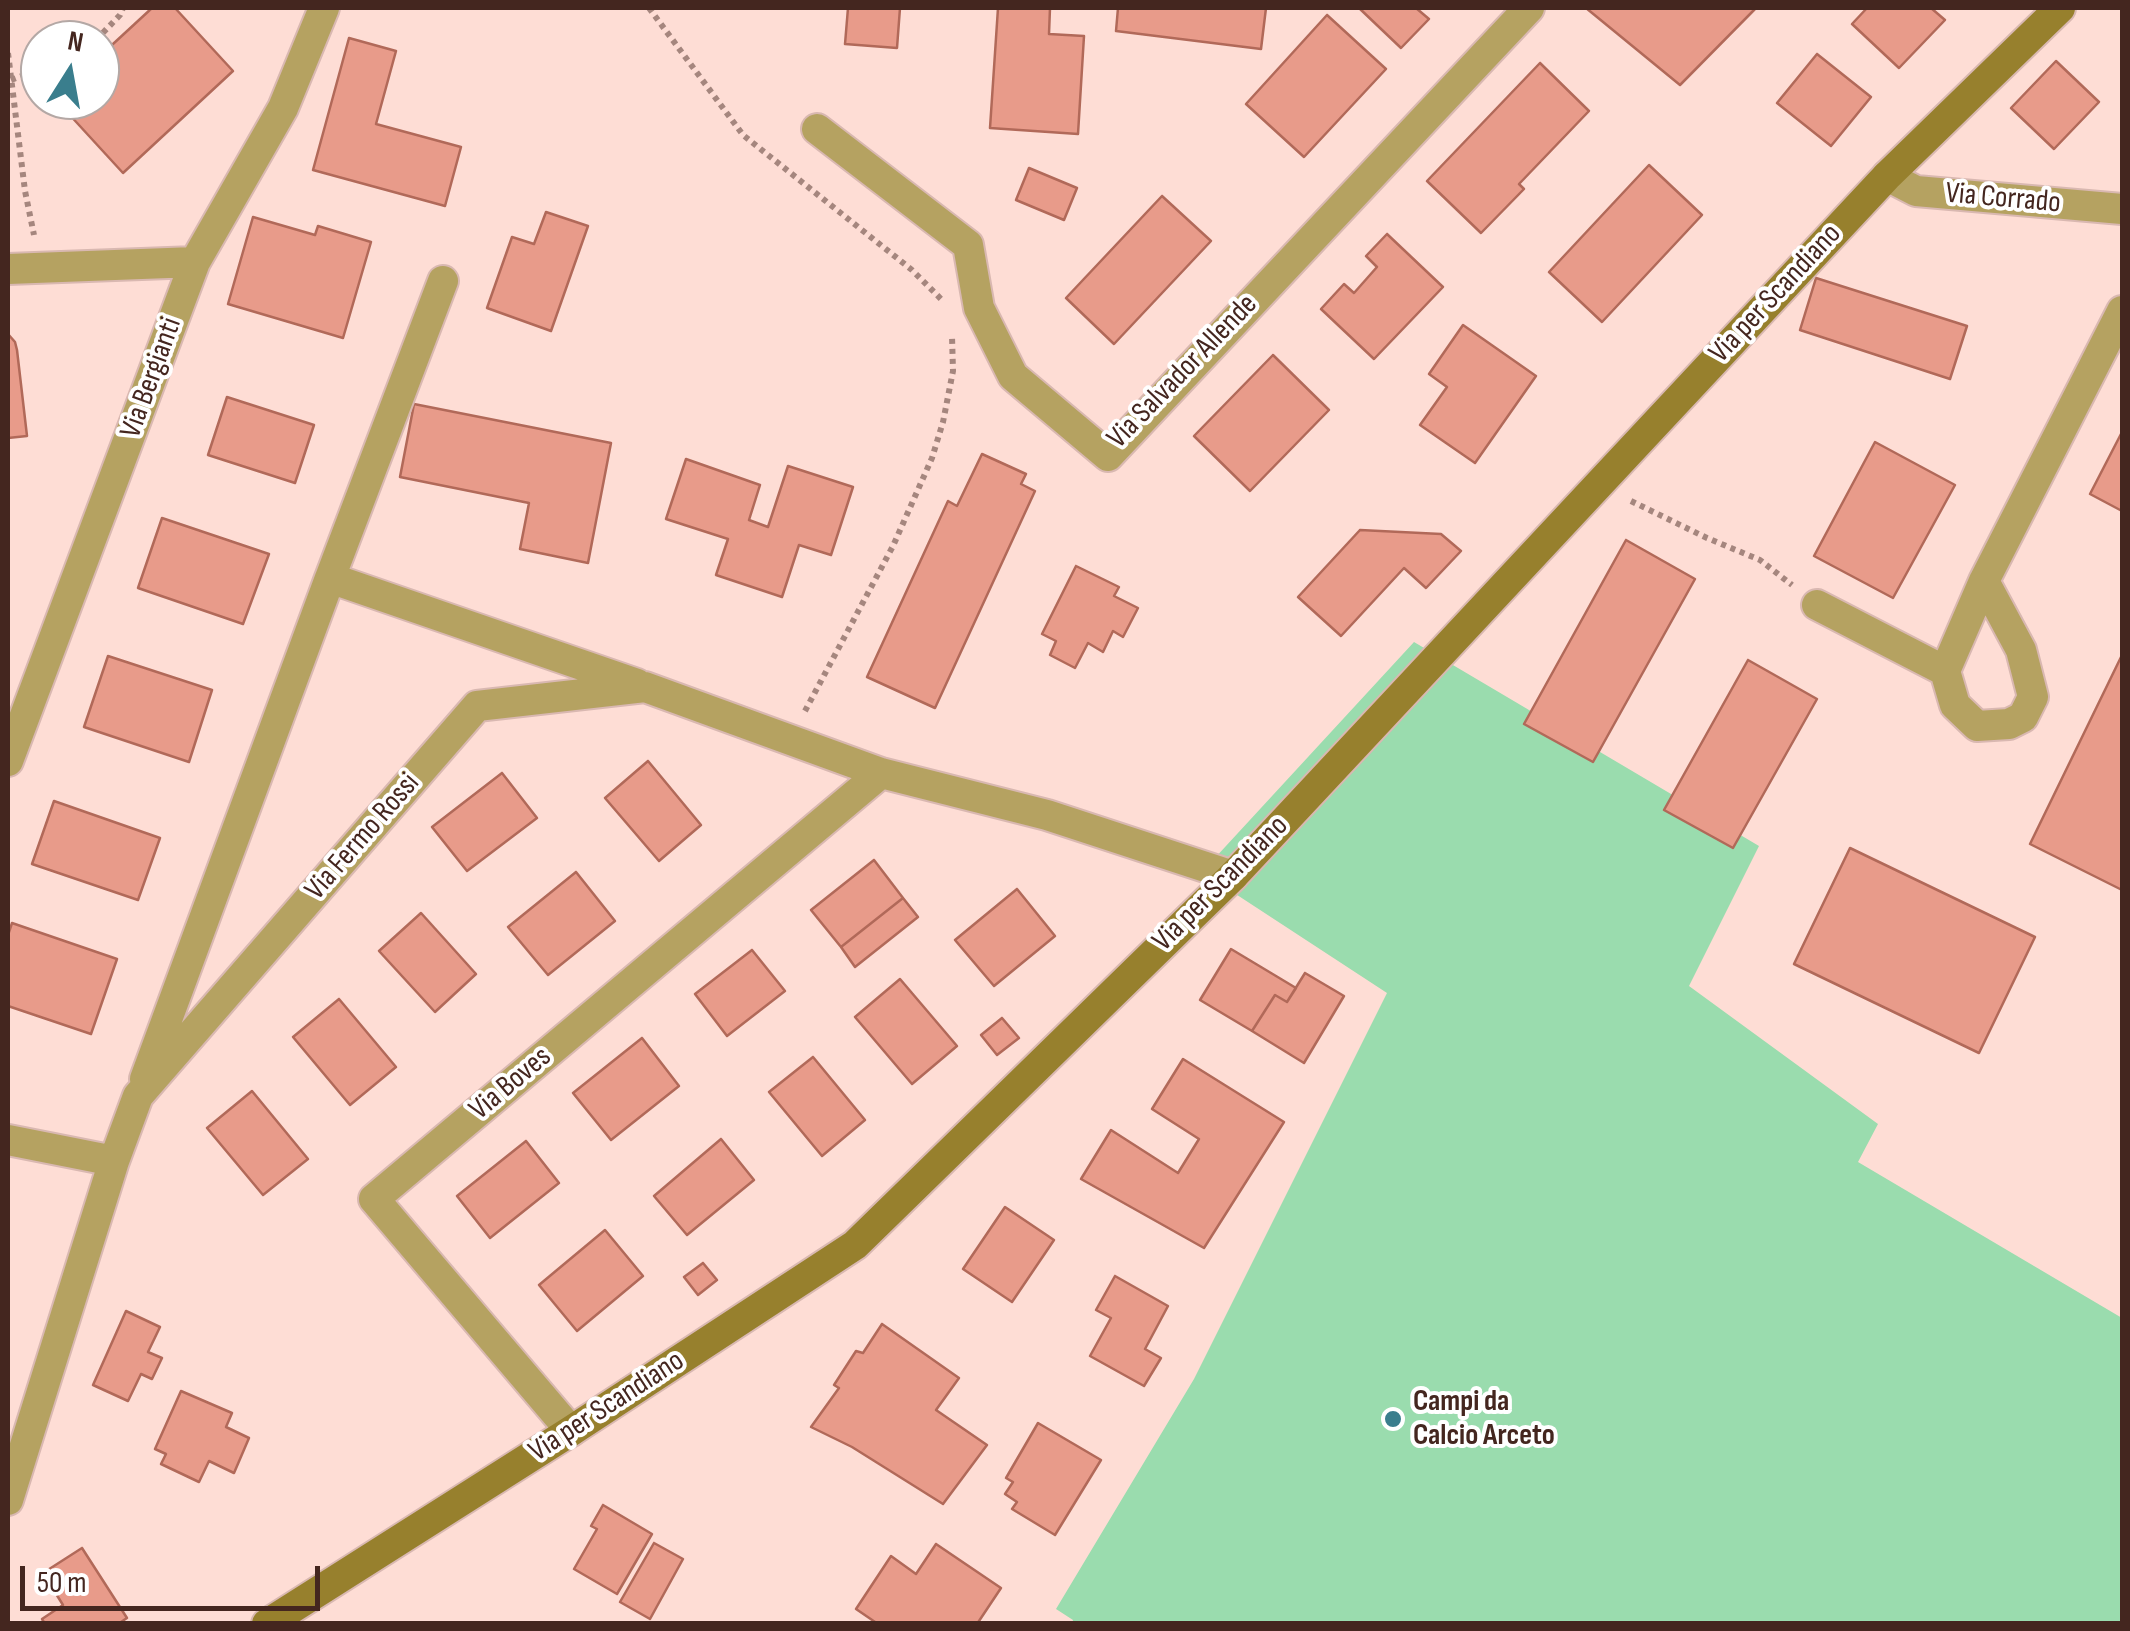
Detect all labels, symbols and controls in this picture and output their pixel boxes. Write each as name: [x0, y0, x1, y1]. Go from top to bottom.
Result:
north arrow: [20, 20, 120, 120]
text: N: [65, 24, 86, 60]
street label: Via Corrado: [1944, 176, 2062, 222]
street label: Via per Scandiano: [1702, 217, 1850, 371]
street label: Via Salvador Allende: [1100, 287, 1266, 457]
street label: Via Bergianti: [114, 313, 190, 443]
street label: Via Fermo Rossi: [298, 766, 428, 908]
street label: Via per Scandiano: [1146, 809, 1296, 959]
street label: Via Boves: [463, 1040, 559, 1128]
street label: Via per Scandiano: [523, 1344, 691, 1470]
place label: Campi da Calcio Arceto: [1413, 1384, 1555, 1454]
marker: Campi da Calcio Arceto: [1382, 1408, 1404, 1430]
scale bar: [25, 1546, 325, 1608]
text: 50 m: [37, 1565, 86, 1601]

